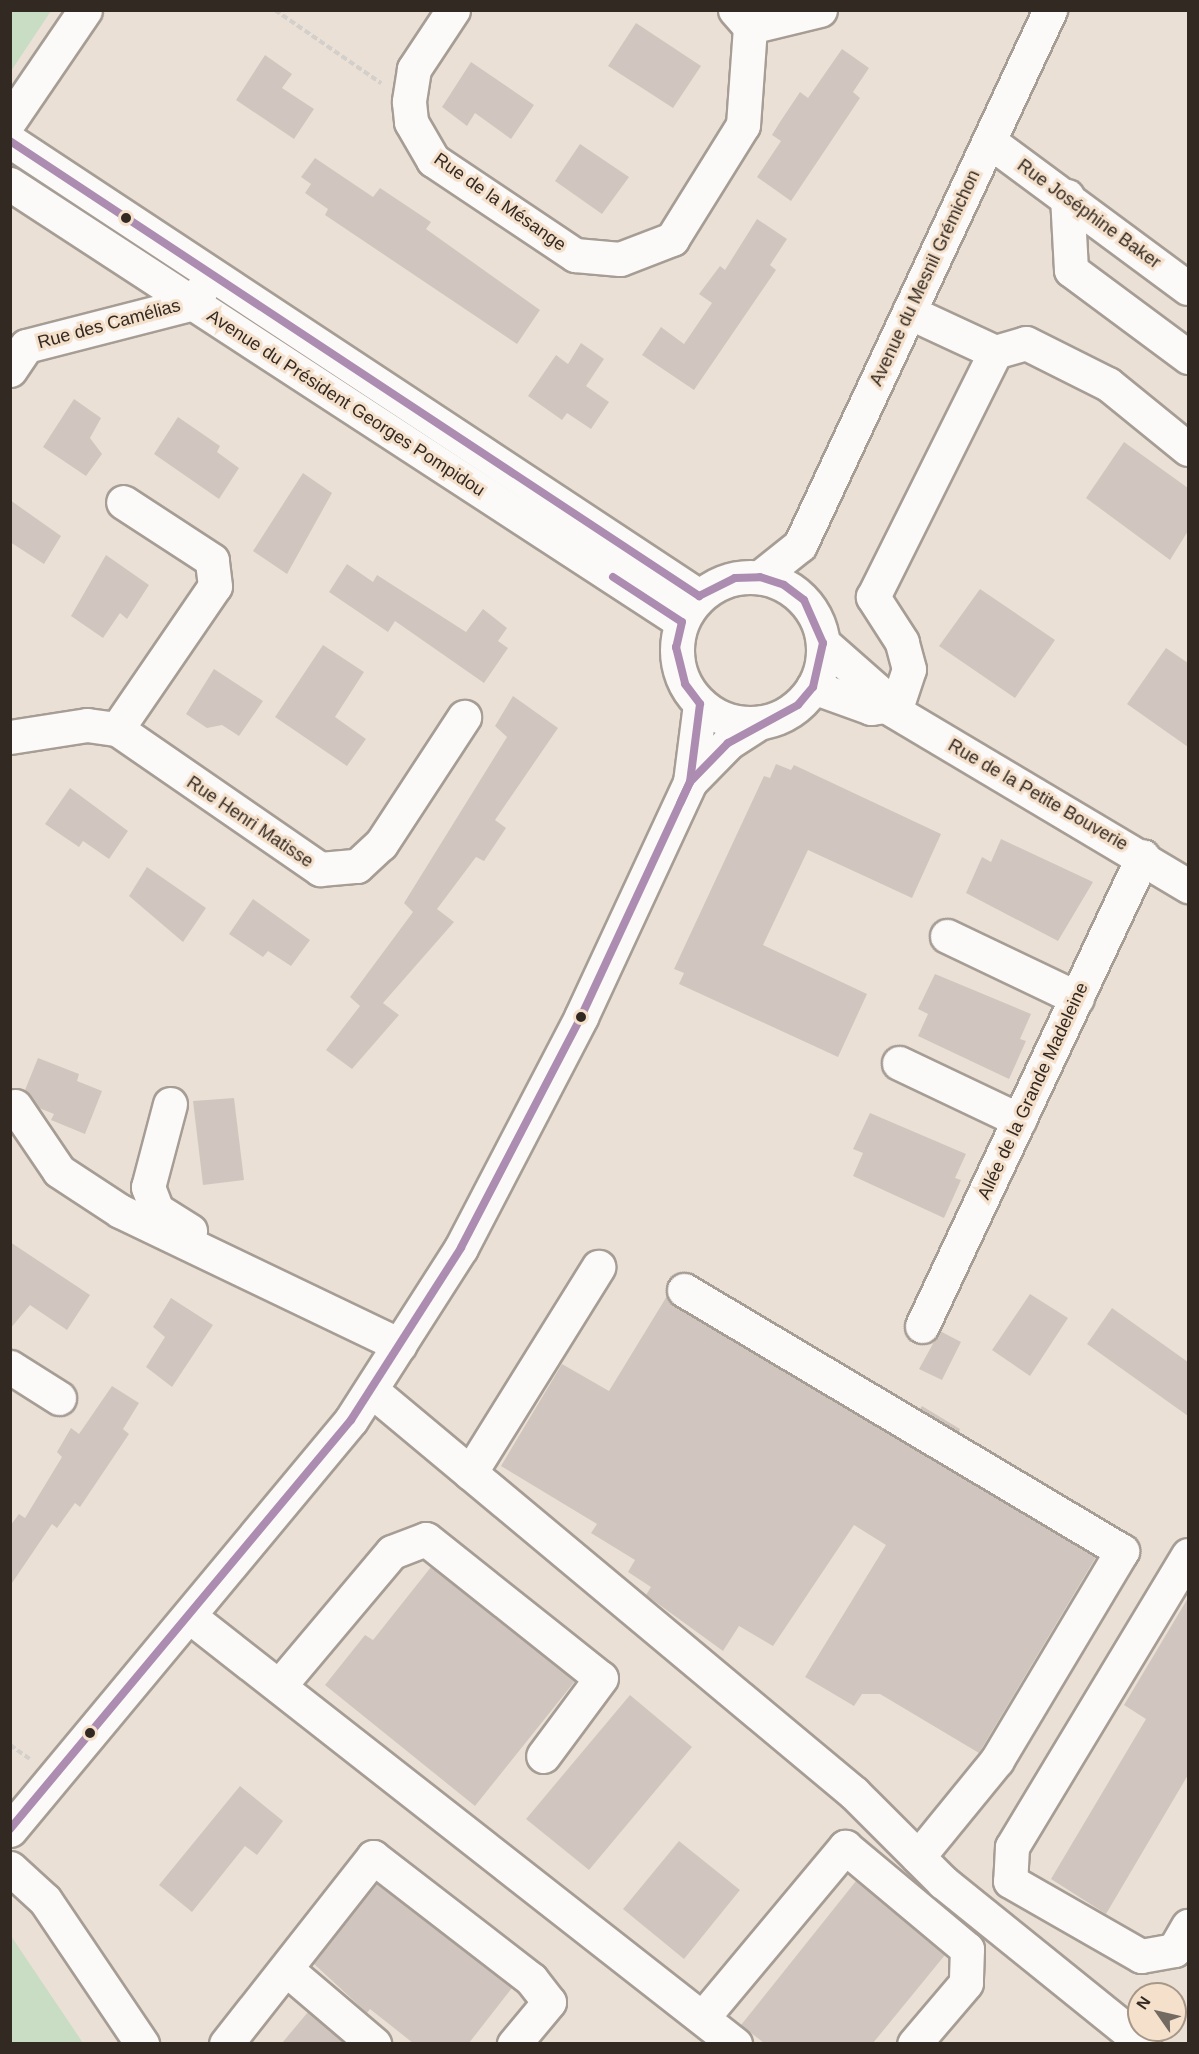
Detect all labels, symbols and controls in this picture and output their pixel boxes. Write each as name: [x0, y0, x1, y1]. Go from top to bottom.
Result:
street label: Rue de la Mésange: [430, 148, 570, 256]
street label: Rue Joséphine Baker: [1013, 155, 1165, 273]
street label: Avenue du Mesnil Grémichon: [865, 167, 985, 389]
unlabelled marker: [120, 212, 132, 224]
street label: Rue des Camélias: [35, 295, 183, 353]
street label: Avenue du Président Georges Pompidou: [203, 305, 489, 501]
street label: Rue de la Petite Bouverie: [944, 735, 1132, 855]
street label: Rue Henri Matisse: [183, 772, 317, 872]
street label: Allée de la Grande Madeleine: [973, 979, 1093, 1203]
unlabelled marker: [575, 1011, 587, 1023]
unlabelled marker: [84, 1727, 96, 1739]
north arrow: [1127, 1982, 1187, 2042]
text: N: [1133, 1993, 1154, 2012]

